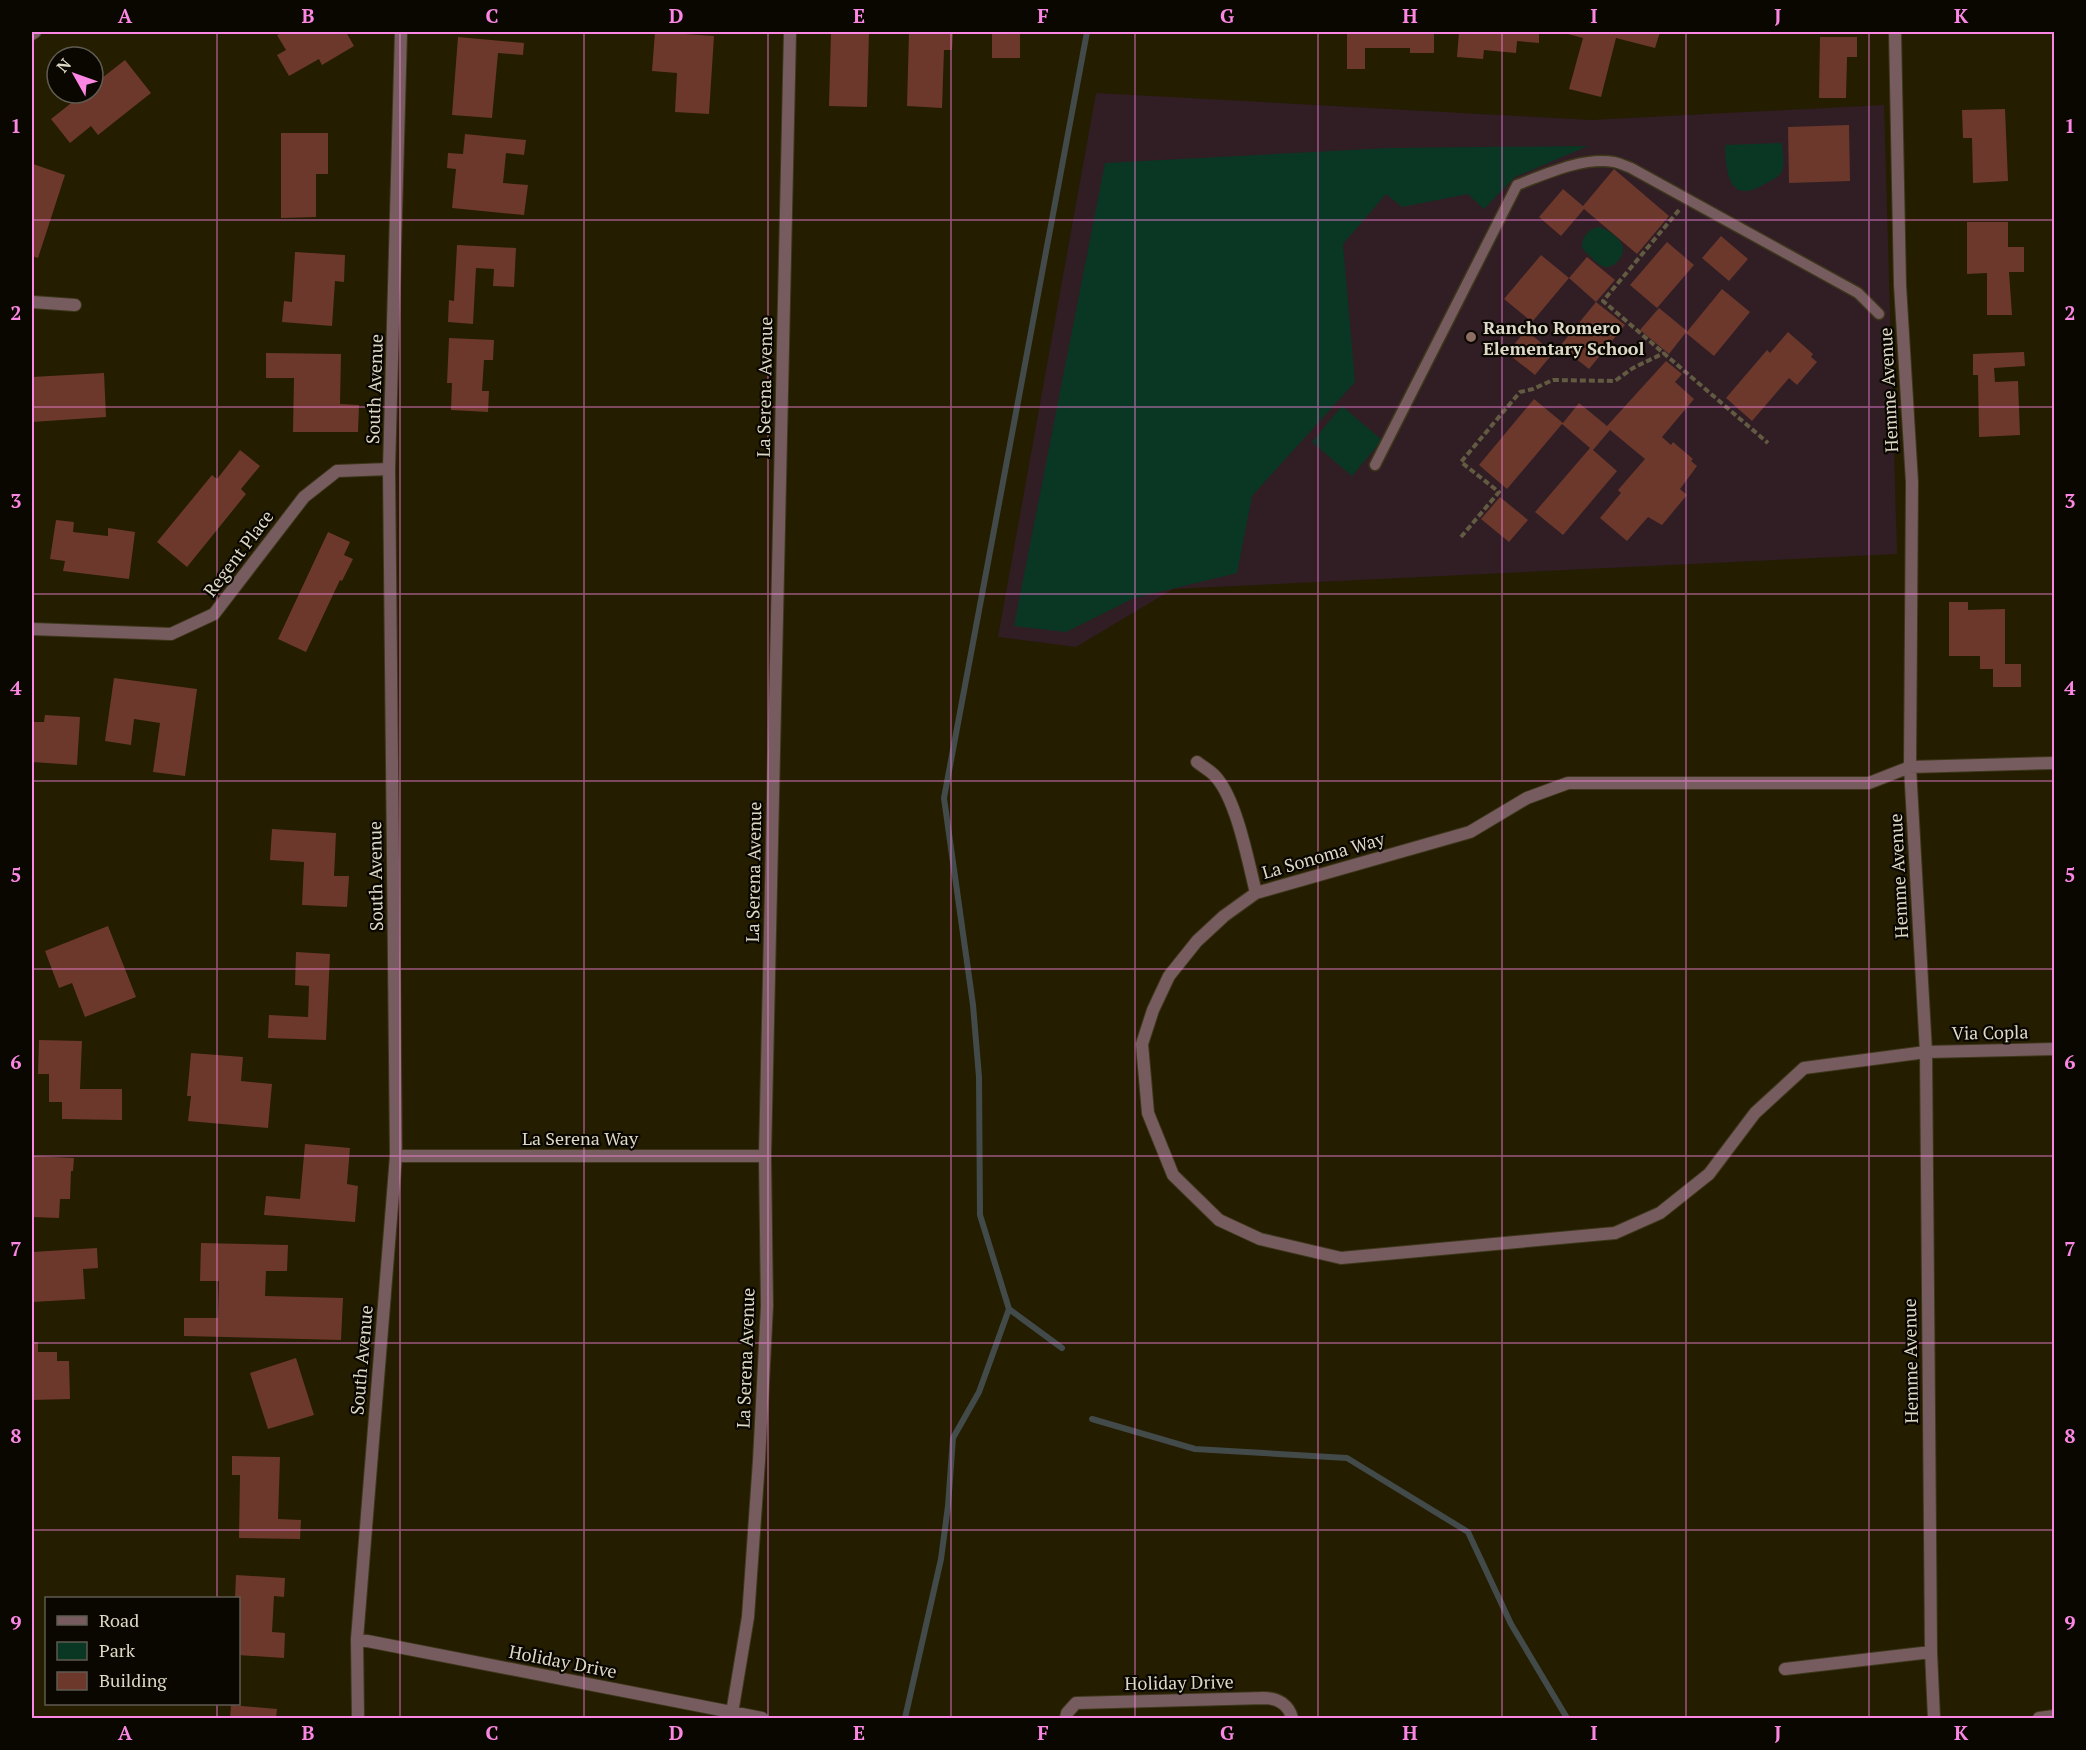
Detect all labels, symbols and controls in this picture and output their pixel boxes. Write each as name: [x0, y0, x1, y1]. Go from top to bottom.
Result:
text: A: [118, 2, 133, 29]
text: B: [302, 2, 315, 29]
text: C: [485, 2, 499, 29]
text: D: [669, 2, 683, 29]
text: E: [853, 2, 865, 29]
text: F: [1037, 2, 1049, 29]
text: G: [1220, 2, 1234, 29]
text: H: [1402, 2, 1418, 29]
text: I: [1590, 2, 1598, 29]
text: J: [1774, 2, 1782, 29]
text: K: [1954, 2, 1969, 29]
north arrow: [45, 45, 105, 105]
text: N: [51, 54, 76, 77]
text: 1: [10, 112, 22, 139]
text: 1: [2064, 112, 2076, 139]
text: 2: [10, 299, 22, 326]
text: 2: [2064, 299, 2076, 326]
place label: Rancho Romero Elementary School: [1483, 315, 1645, 360]
street label: La Serena Avenue: [751, 316, 777, 458]
street label: Hemme Avenue: [1873, 327, 1903, 453]
marker: Rancho Romero Elementary School: [1464, 330, 1478, 344]
street label: South Avenue: [360, 334, 388, 444]
text: 3: [10, 487, 22, 514]
text: 3: [2064, 487, 2076, 514]
street label: Regent Place: [197, 505, 279, 601]
text: 4: [10, 674, 22, 701]
text: 4: [2064, 674, 2076, 701]
street label: La Serena Avenue: [740, 801, 766, 943]
street label: Hemme Avenue: [1883, 813, 1913, 939]
street label: South Avenue: [362, 821, 388, 931]
street label: La Sonoma Way: [1259, 826, 1388, 884]
text: 5: [10, 861, 22, 888]
text: 5: [2064, 861, 2076, 888]
street label: Via Copla: [1951, 1019, 2029, 1045]
text: 6: [10, 1048, 22, 1075]
text: 6: [2064, 1048, 2076, 1075]
street label: La Serena Way: [522, 1126, 639, 1150]
text: 7: [10, 1235, 22, 1262]
text: 7: [2064, 1235, 2076, 1262]
street label: La Serena Avenue: [731, 1287, 759, 1429]
street label: Hemme Avenue: [1897, 1298, 1923, 1424]
street label: South Avenue: [344, 1304, 378, 1416]
text: 8: [10, 1422, 22, 1449]
text: 8: [2064, 1422, 2076, 1449]
legend: [45, 1597, 240, 1705]
text: Road: [99, 1608, 139, 1632]
text: 9: [10, 1609, 22, 1636]
text: 9: [2064, 1609, 2076, 1636]
text: Park: [99, 1638, 136, 1662]
street label: Holiday Drive: [507, 1639, 619, 1683]
text: Building: [99, 1668, 167, 1692]
street label: Holiday Drive: [1124, 1669, 1234, 1695]
text: A: [118, 1719, 133, 1746]
text: B: [302, 1719, 315, 1746]
text: C: [485, 1719, 499, 1746]
text: D: [669, 1719, 683, 1746]
text: E: [853, 1719, 865, 1746]
text: F: [1037, 1719, 1049, 1746]
text: G: [1220, 1719, 1234, 1746]
text: H: [1402, 1719, 1418, 1746]
text: I: [1590, 1719, 1598, 1746]
text: J: [1774, 1719, 1782, 1746]
text: K: [1954, 1719, 1969, 1746]

